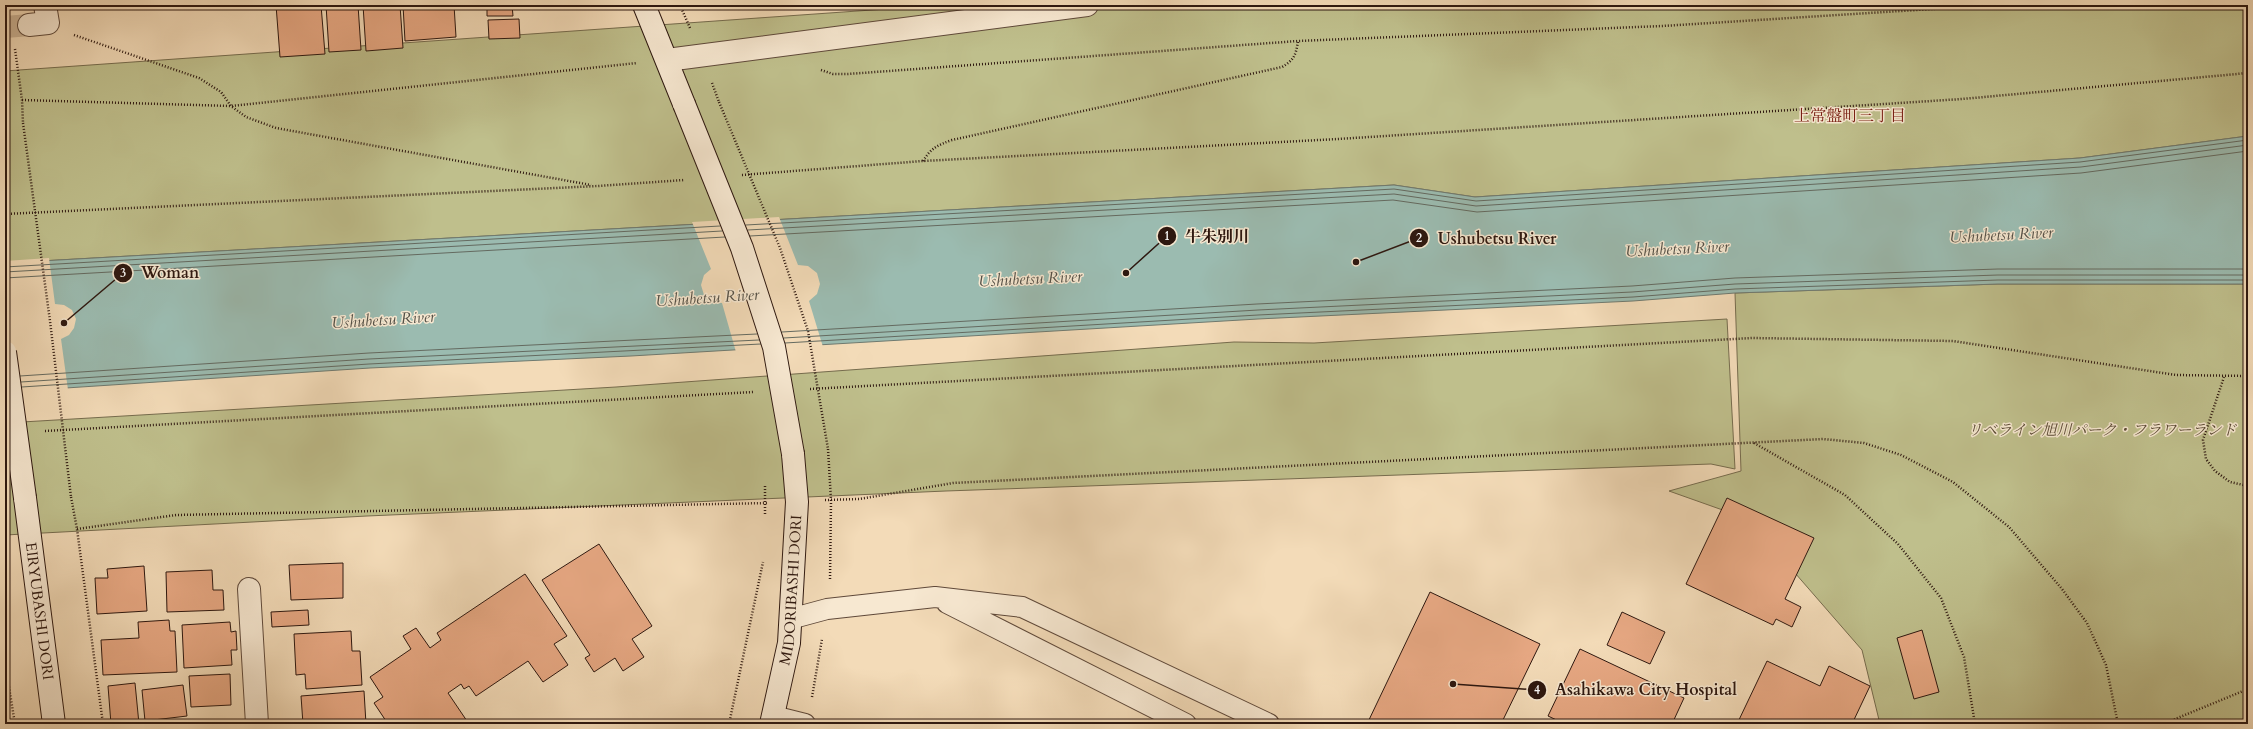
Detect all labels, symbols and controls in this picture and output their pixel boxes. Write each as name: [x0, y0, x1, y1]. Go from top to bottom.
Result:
district label: 上常盤町三丁目: [1794, 105, 1906, 127]
water label: Ushubetsu River: [1948, 221, 2054, 249]
callout: 牛朱別川: [1157, 222, 1257, 250]
callout: Ushubetsu River: [1409, 224, 1564, 252]
text: 牛朱別川: [1185, 226, 1249, 248]
text: 1: [1164, 228, 1170, 244]
text: Ushubetsu River: [1438, 228, 1557, 250]
text: 2: [1416, 230, 1422, 246]
water label: Ushubetsu River: [1624, 235, 1730, 263]
callout: Woman: [113, 259, 207, 287]
text: Woman: [140, 262, 200, 284]
text: 3: [120, 265, 126, 281]
water label: Ushubetsu River: [977, 265, 1083, 293]
water label: Ushubetsu River: [654, 283, 761, 313]
water label: Ushubetsu River: [330, 305, 437, 335]
park label: リベライン旭川パーク・フラワーランド: [1967, 420, 2238, 440]
street label: MIDORIBASHI DORI: [774, 514, 806, 667]
street label: EIRYUBASHI DORI: [21, 541, 58, 681]
callout: Asahikawa City Hospital: [1527, 676, 1745, 704]
text: Asahikawa City Hospital: [1555, 679, 1737, 701]
text: 4: [1534, 682, 1540, 698]

